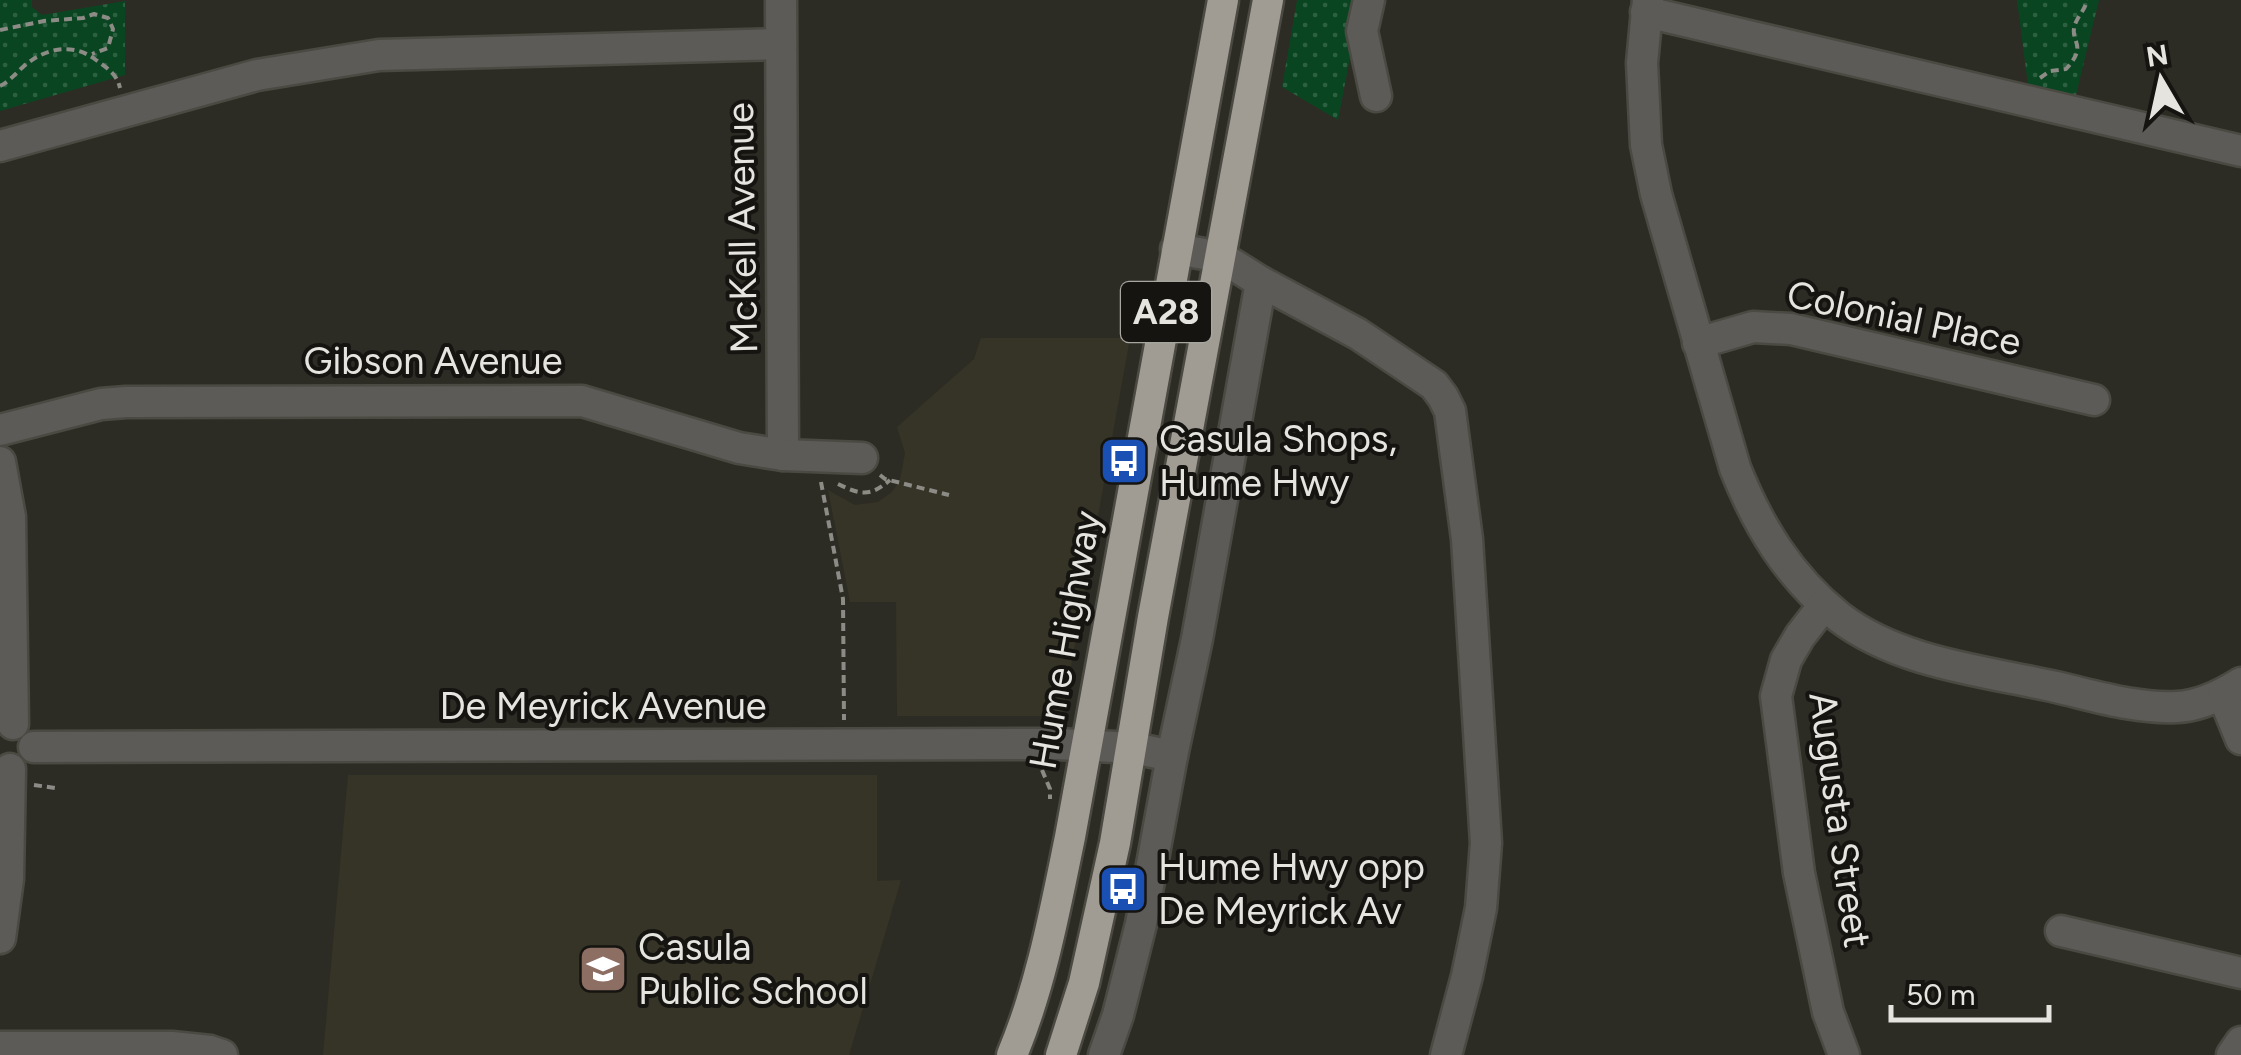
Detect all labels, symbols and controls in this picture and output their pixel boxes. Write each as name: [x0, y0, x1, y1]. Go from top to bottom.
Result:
north arrow: [2111, 30, 2211, 130]
text: N: [2144, 37, 2170, 74]
street label: McKell Avenue: [717, 102, 767, 354]
street label: Colonial Place: [1783, 271, 2025, 365]
road number: A28: [1121, 282, 1211, 342]
street label: Gibson Avenue: [304, 338, 562, 384]
place label: Casula Shops, Hume Hwy: [1159, 416, 1397, 506]
bus stop icon: Casula Shops, Hume Hwy: [1098, 435, 1150, 487]
street label: Hume Highway: [1020, 507, 1110, 773]
street label: De Meyrick Avenue: [439, 683, 767, 729]
street label: Augusta Street: [1799, 689, 1881, 951]
place label: Hume Hwy opp De Meyrick Av: [1158, 844, 1425, 934]
bus stop icon: Hume Hwy opp De Meyrick Av: [1097, 863, 1149, 915]
place label: Casula Public School: [638, 924, 868, 1014]
school or university icon: Casula Public School: [577, 943, 629, 995]
scale bar: [1891, 960, 2048, 1022]
text: 50 m: [1906, 976, 1975, 1013]

